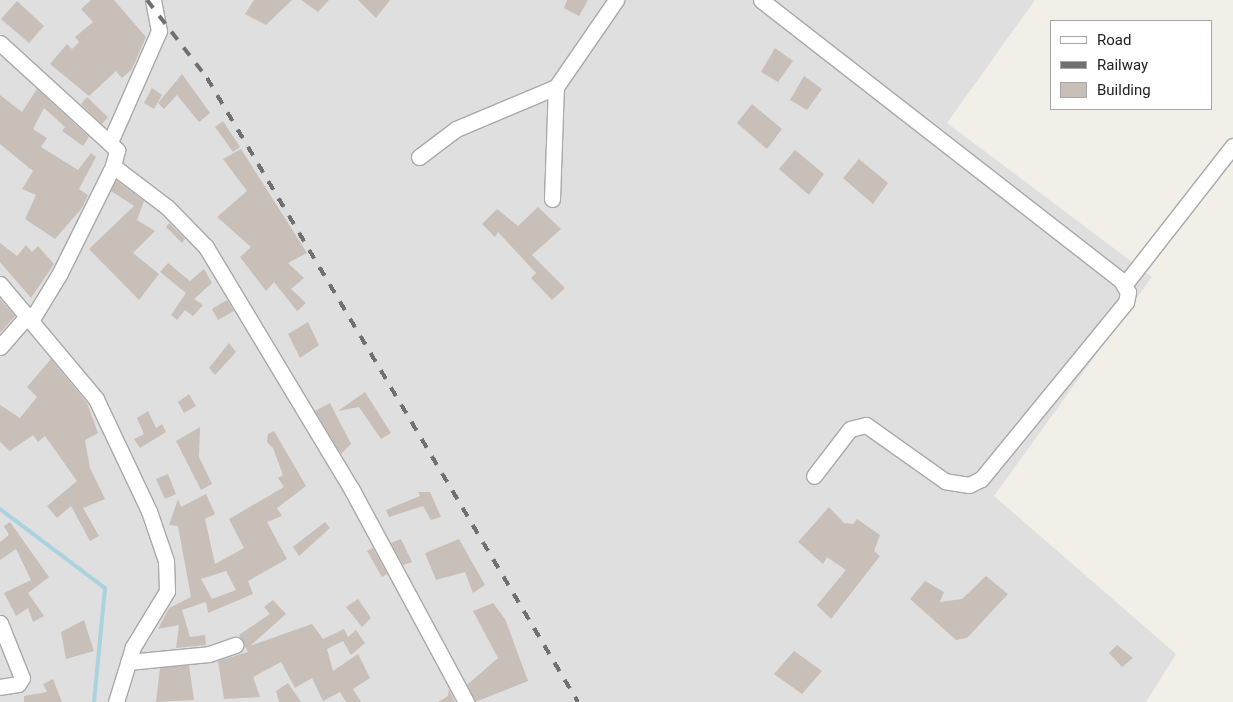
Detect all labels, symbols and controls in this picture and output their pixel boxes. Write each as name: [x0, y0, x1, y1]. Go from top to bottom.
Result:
legend: [1050, 20, 1213, 110]
text: Road: [1097, 31, 1131, 49]
text: Railway: [1097, 56, 1148, 74]
text: Building: [1097, 81, 1151, 99]

